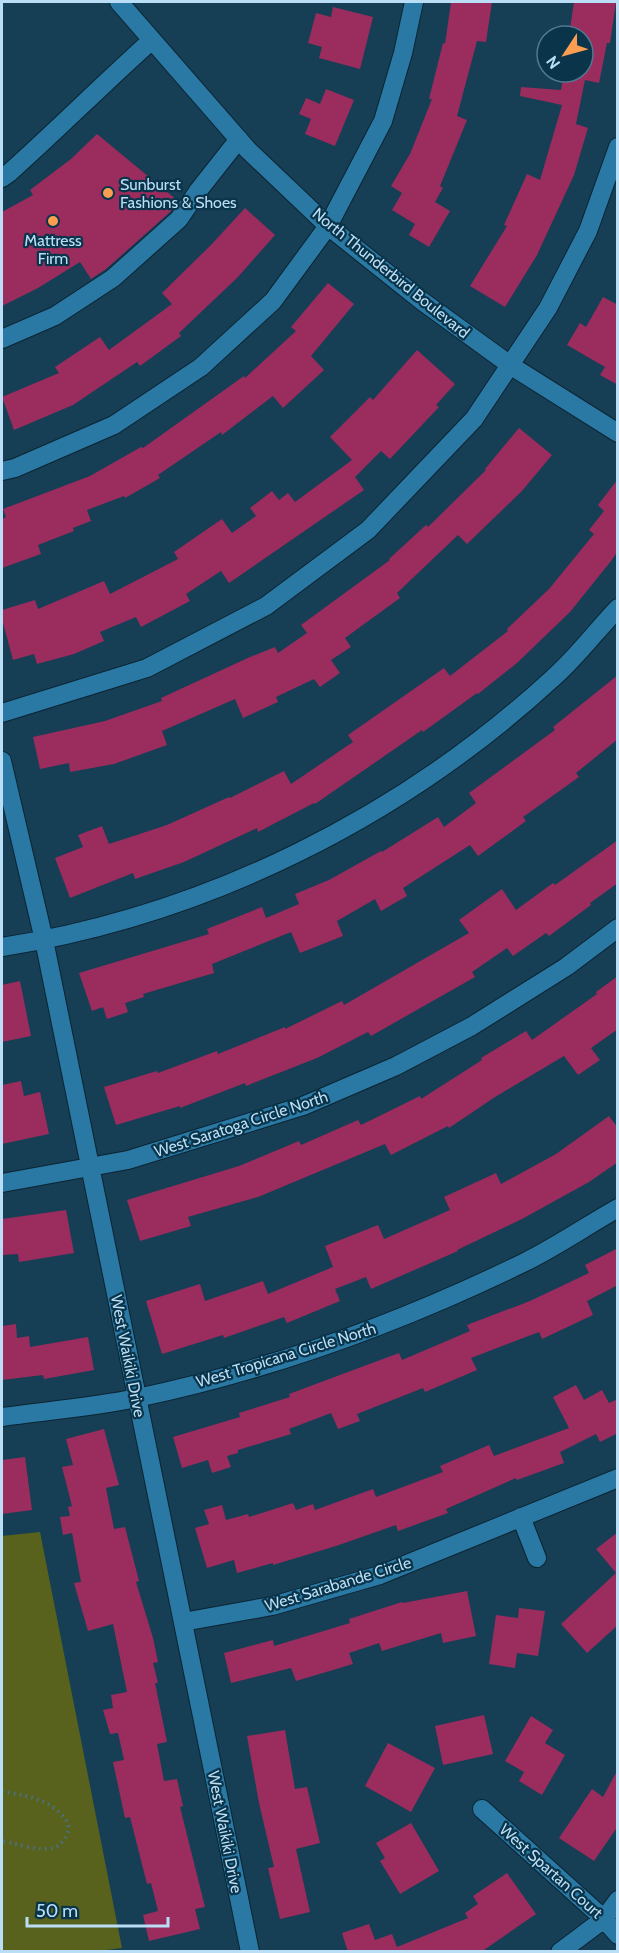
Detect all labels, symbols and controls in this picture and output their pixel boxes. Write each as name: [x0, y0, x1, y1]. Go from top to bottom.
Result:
north arrow: [535, 24, 595, 84]
text: N: [542, 52, 564, 73]
place label: Sunburst Fashions & Shoes: [120, 175, 237, 212]
marker: Sunburst Fashions & Shoes: [101, 186, 115, 200]
street label: North Thunderbird Boulevard: [309, 204, 473, 342]
marker: Mattress Firm: [46, 214, 60, 228]
place label: Mattress Firm: [24, 231, 82, 268]
street label: West Saratoga Circle North: [152, 1087, 330, 1161]
street label: West Waikiki Drive: [107, 1293, 149, 1419]
street label: West Tropicana Circle North: [194, 1319, 378, 1391]
street label: West Sarabande Circle: [263, 1553, 413, 1615]
street label: West Waikiki Drive: [204, 1769, 246, 1895]
street label: West Spartan Court: [496, 1820, 607, 1923]
scale bar: [27, 1890, 168, 1928]
text: 50 m: [36, 1900, 78, 1922]

